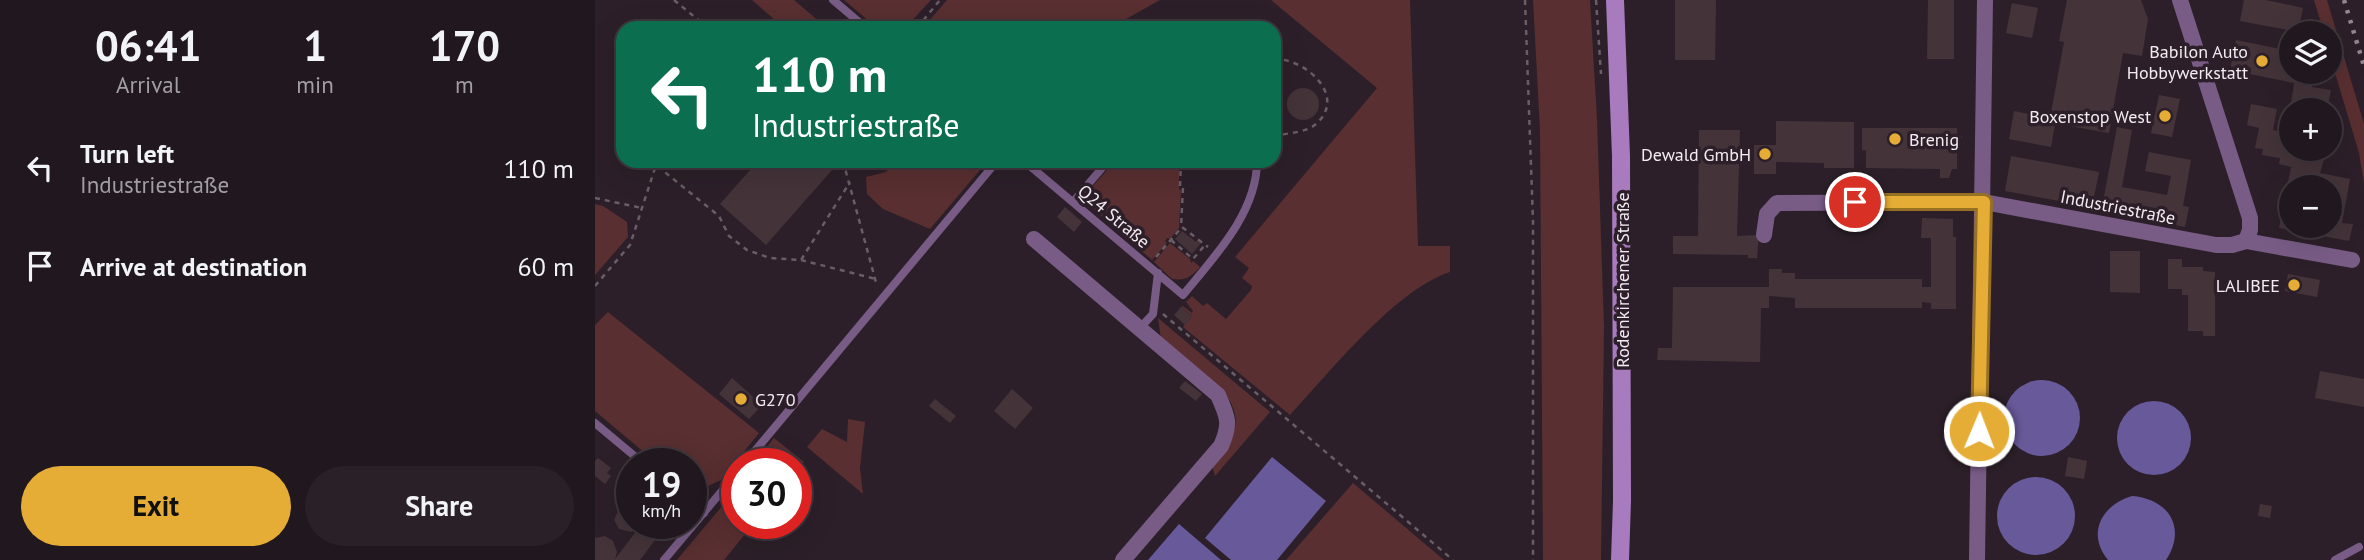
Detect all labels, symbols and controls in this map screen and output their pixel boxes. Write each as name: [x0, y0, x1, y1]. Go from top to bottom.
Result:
text: 06:41: [95, 18, 201, 73]
text: 1: [303, 18, 327, 73]
text: 170: [429, 18, 500, 73]
map controls: [2279, 21, 2342, 238]
button: layers: [2279, 21, 2342, 84]
place label: Babilon Auto Hobbywerkstatt: [2127, 40, 2248, 84]
text: 110 m: [752, 42, 887, 106]
icon: left: [637, 49, 728, 140]
marker: Babilon Auto Hobbywerkstatt: [2254, 53, 2270, 69]
text: Arrival: [116, 70, 180, 99]
text: min: [296, 70, 334, 99]
text: m: [455, 70, 474, 99]
button: +: [2279, 98, 2342, 161]
text: Industriestraße: [752, 104, 960, 146]
place label: Boxenstop West: [2029, 105, 2151, 128]
marker: Boxenstop West: [2157, 108, 2173, 124]
place label: Brenig: [1909, 128, 1959, 151]
marker: Brenig: [1887, 131, 1903, 147]
text: Turn left: [80, 137, 174, 170]
place label: Dewald GmbH: [1641, 143, 1751, 166]
marker: Dewald GmbH: [1757, 146, 1773, 162]
icon: left: [21, 149, 59, 187]
text: 110 m: [503, 152, 574, 185]
text: Industriestraße: [80, 170, 229, 199]
pin: [1825, 172, 1885, 232]
button: −: [2279, 175, 2342, 238]
street label: Q24 Straße: [1073, 179, 1155, 253]
icon: arrive: [1836, 183, 1874, 221]
street label: Industriestraße: [2058, 185, 2178, 229]
street label: Rodenkirchener Straße: [1611, 192, 1634, 368]
icon: arrive: [21, 247, 59, 285]
text: Arrive at destination: [80, 250, 307, 283]
text: 60 m: [518, 250, 574, 283]
place label: LALIBEE: [2216, 274, 2280, 297]
marker: LALIBEE: [2286, 277, 2302, 293]
place label: G270: [755, 388, 796, 411]
marker: G270: [733, 391, 749, 407]
position arrow: [1942, 394, 2016, 468]
speed limit sign: 30: [721, 448, 812, 539]
text: 19: [642, 461, 681, 507]
button: Exit: [21, 466, 291, 546]
button: Share: [305, 466, 574, 546]
text: km/h: [642, 499, 681, 522]

